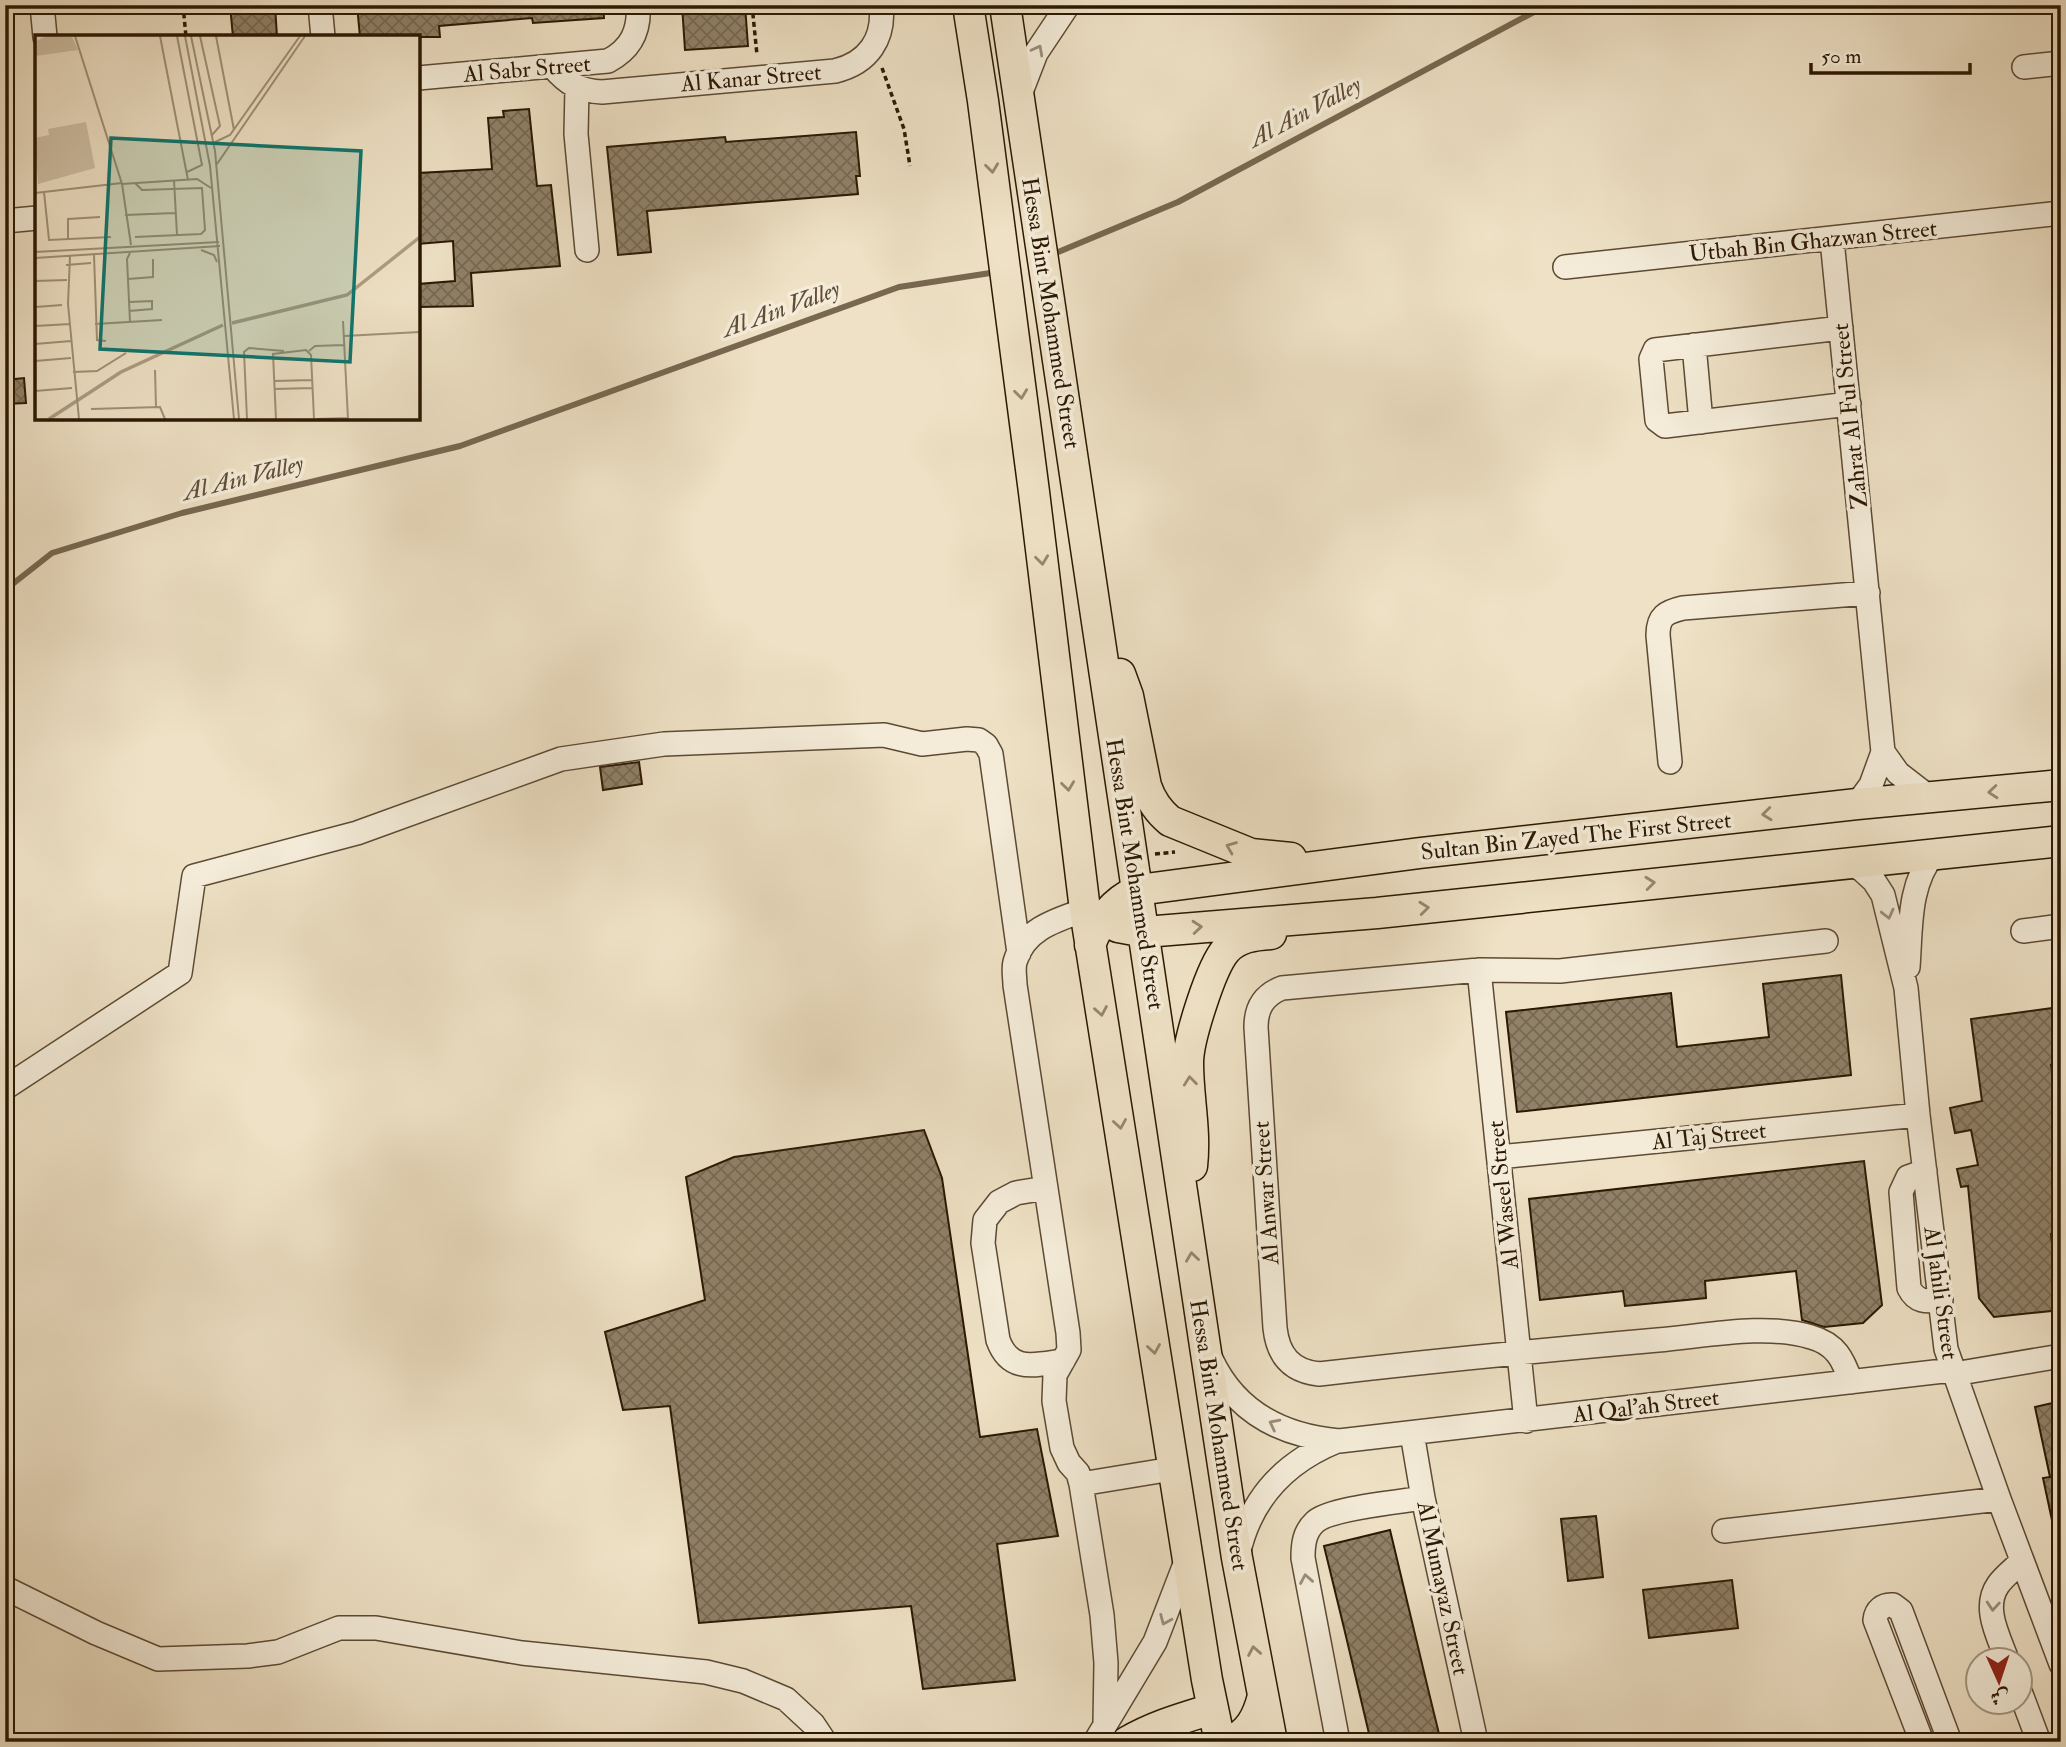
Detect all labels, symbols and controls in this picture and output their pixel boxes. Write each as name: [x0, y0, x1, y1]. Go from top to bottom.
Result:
scale bar: [1811, 32, 1970, 76]
inset map: [35, 35, 420, 420]
text: 50 m: [1821, 43, 1862, 70]
one-way arrow: [1030, 45, 1043, 57]
street label: Al Sabr Street: [461, 49, 592, 89]
street label: Al Kanar Street: [678, 57, 823, 99]
water label: Al Ain Valley: [1241, 69, 1367, 156]
one-way arrow: [984, 163, 999, 174]
street label: Hessa Bint Mohammed Street: [1015, 175, 1087, 451]
street label: Utbah Bin Ghazwan Street: [1688, 214, 1938, 268]
water label: Al Ain Valley: [715, 273, 845, 346]
street label: Zahrat Al Ful Street: [1826, 322, 1874, 510]
one-way arrow: [1014, 388, 1029, 400]
water label: Al Ain Valley: [177, 448, 307, 509]
one-way arrow: [1034, 554, 1049, 565]
street label: Hessa Bint Mohammed Street: [1099, 736, 1171, 1012]
one-way arrow: [1061, 780, 1076, 791]
one-way arrow: [1987, 784, 1999, 799]
street label: Sultan Bin Zayed The First Street: [1419, 805, 1733, 867]
one-way arrow: [1761, 807, 1772, 822]
one-way arrow: [1226, 842, 1238, 856]
one-way arrow: [1644, 876, 1656, 891]
one-way arrow: [1418, 901, 1429, 916]
one-way arrow: [1880, 907, 1894, 919]
one-way arrow: [1192, 920, 1203, 935]
one-way arrow: [1093, 1005, 1108, 1017]
one-way arrow: [1182, 1075, 1197, 1087]
street label: Al Taj Street: [1649, 1116, 1768, 1157]
one-way arrow: [1112, 1118, 1127, 1130]
street label: Al Waseel Street: [1481, 1119, 1525, 1272]
street label: Al Anwar Street: [1247, 1120, 1286, 1267]
street label: Al Jahili Street: [1917, 1224, 1965, 1361]
one-way arrow: [1185, 1251, 1200, 1262]
street label: Hessa Bint Mohammed Street: [1183, 1297, 1255, 1573]
one-way arrow: [1146, 1343, 1161, 1355]
street label: Al Qal'ah Street: [1570, 1383, 1721, 1429]
one-way arrow: [1269, 1419, 1281, 1432]
street label: Al Mumayaz Street: [1410, 1497, 1476, 1678]
one-way arrow: [1300, 1573, 1315, 1585]
one-way arrow: [1986, 1601, 2001, 1612]
one-way arrow: [1159, 1613, 1173, 1625]
one-way arrow: [1248, 1645, 1263, 1657]
north arrow: [1965, 1646, 2035, 1716]
text: ش: [1990, 1685, 2010, 1709]

